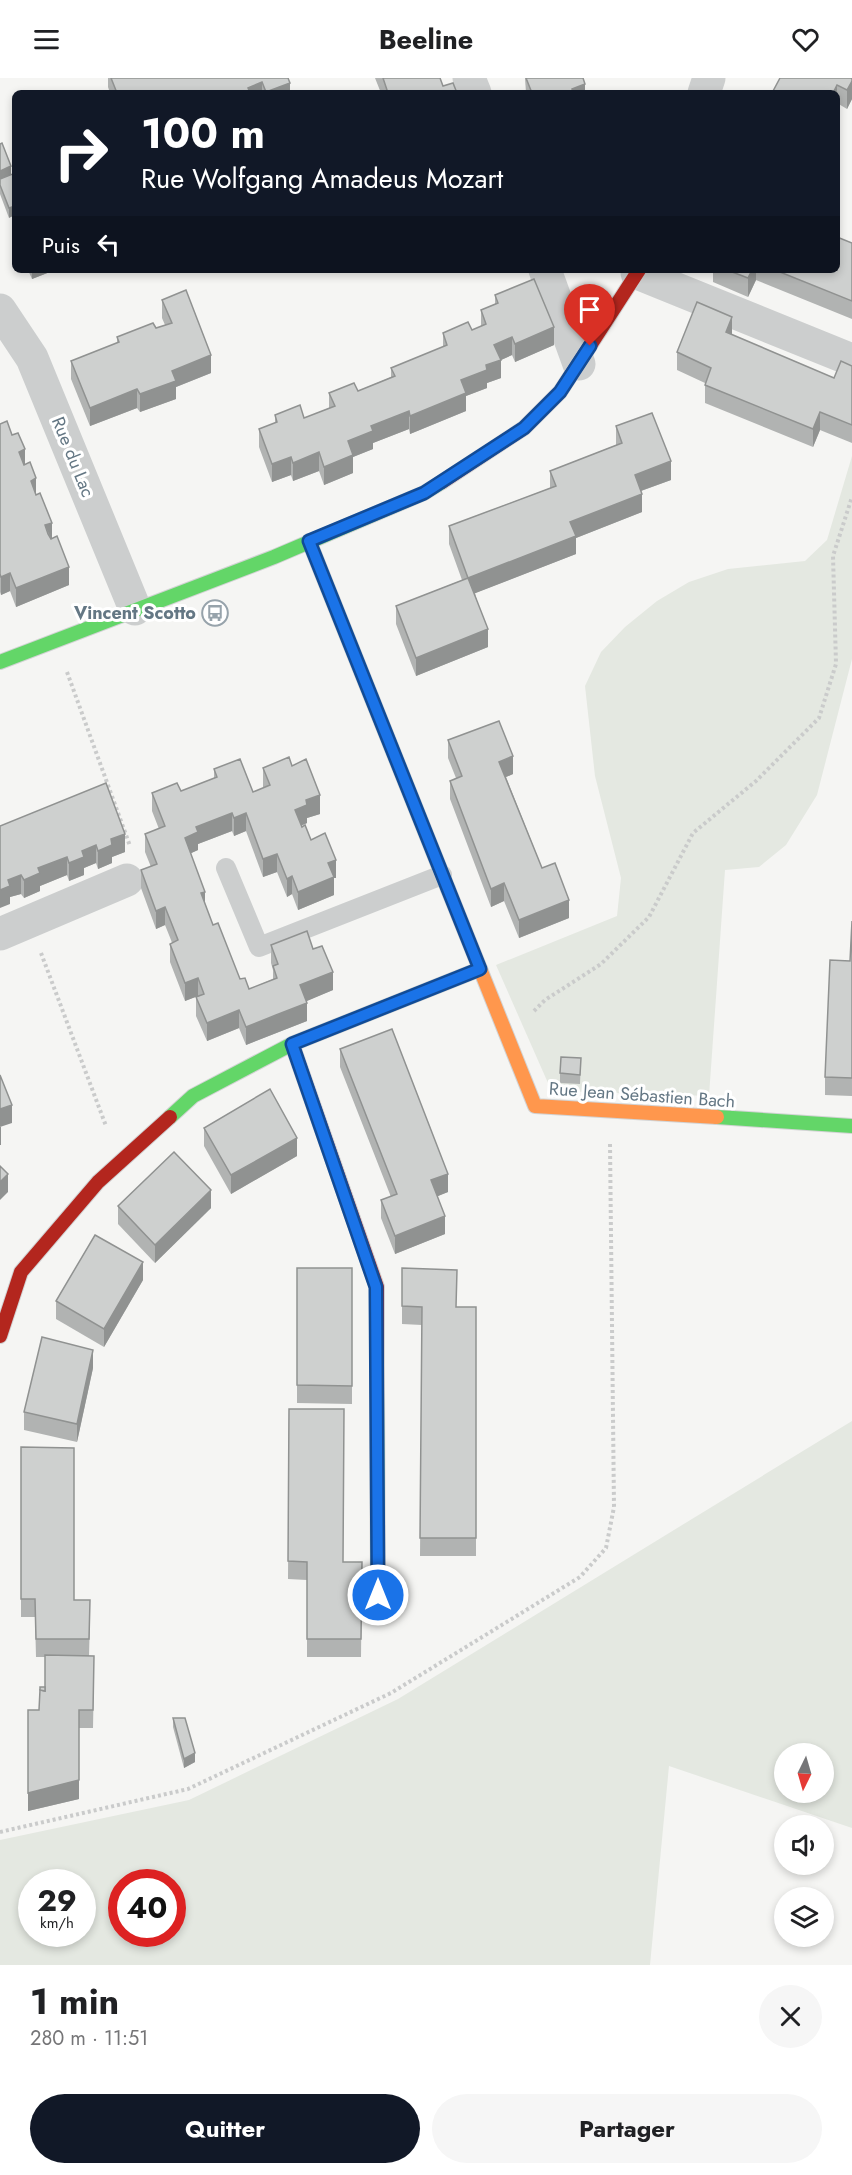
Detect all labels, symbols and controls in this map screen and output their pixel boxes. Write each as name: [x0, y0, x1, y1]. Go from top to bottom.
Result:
text: Beeline: [379, 20, 473, 59]
icon: menu: [30, 23, 63, 56]
icon: heart: [789, 23, 822, 56]
text: 100 m: [141, 103, 265, 164]
icon: right: [42, 114, 120, 192]
text: Rue Wolfgang Amadeus Mozart: [141, 159, 503, 198]
icon: left: [92, 228, 125, 261]
text: Puis: [42, 229, 80, 261]
pin: [564, 284, 615, 346]
icon: arrive: [573, 293, 606, 326]
street label: Rue du Lac: [45, 413, 101, 501]
bus stop icon: Vincent Scotto: [200, 598, 230, 628]
place label: Vincent Scotto: [73, 600, 196, 626]
street label: Rue Jean Sébastien Bach: [548, 1076, 736, 1114]
position arrow: [346, 1563, 410, 1627]
north arrow: [774, 1743, 834, 1803]
map controls: [774, 1743, 834, 1947]
button: sound: [774, 1815, 834, 1875]
speed limit sign: 40: [108, 1869, 186, 1947]
text: 29: [37, 1879, 77, 1922]
button: layers: [774, 1887, 834, 1947]
text: km/h: [40, 1912, 74, 1934]
text: 1 min: [30, 1975, 119, 2027]
button: close: [759, 1985, 822, 2048]
text: 280 m · 11:51: [30, 2024, 148, 2053]
button: Quitter: [30, 2094, 420, 2163]
button: Partager: [432, 2094, 822, 2163]

